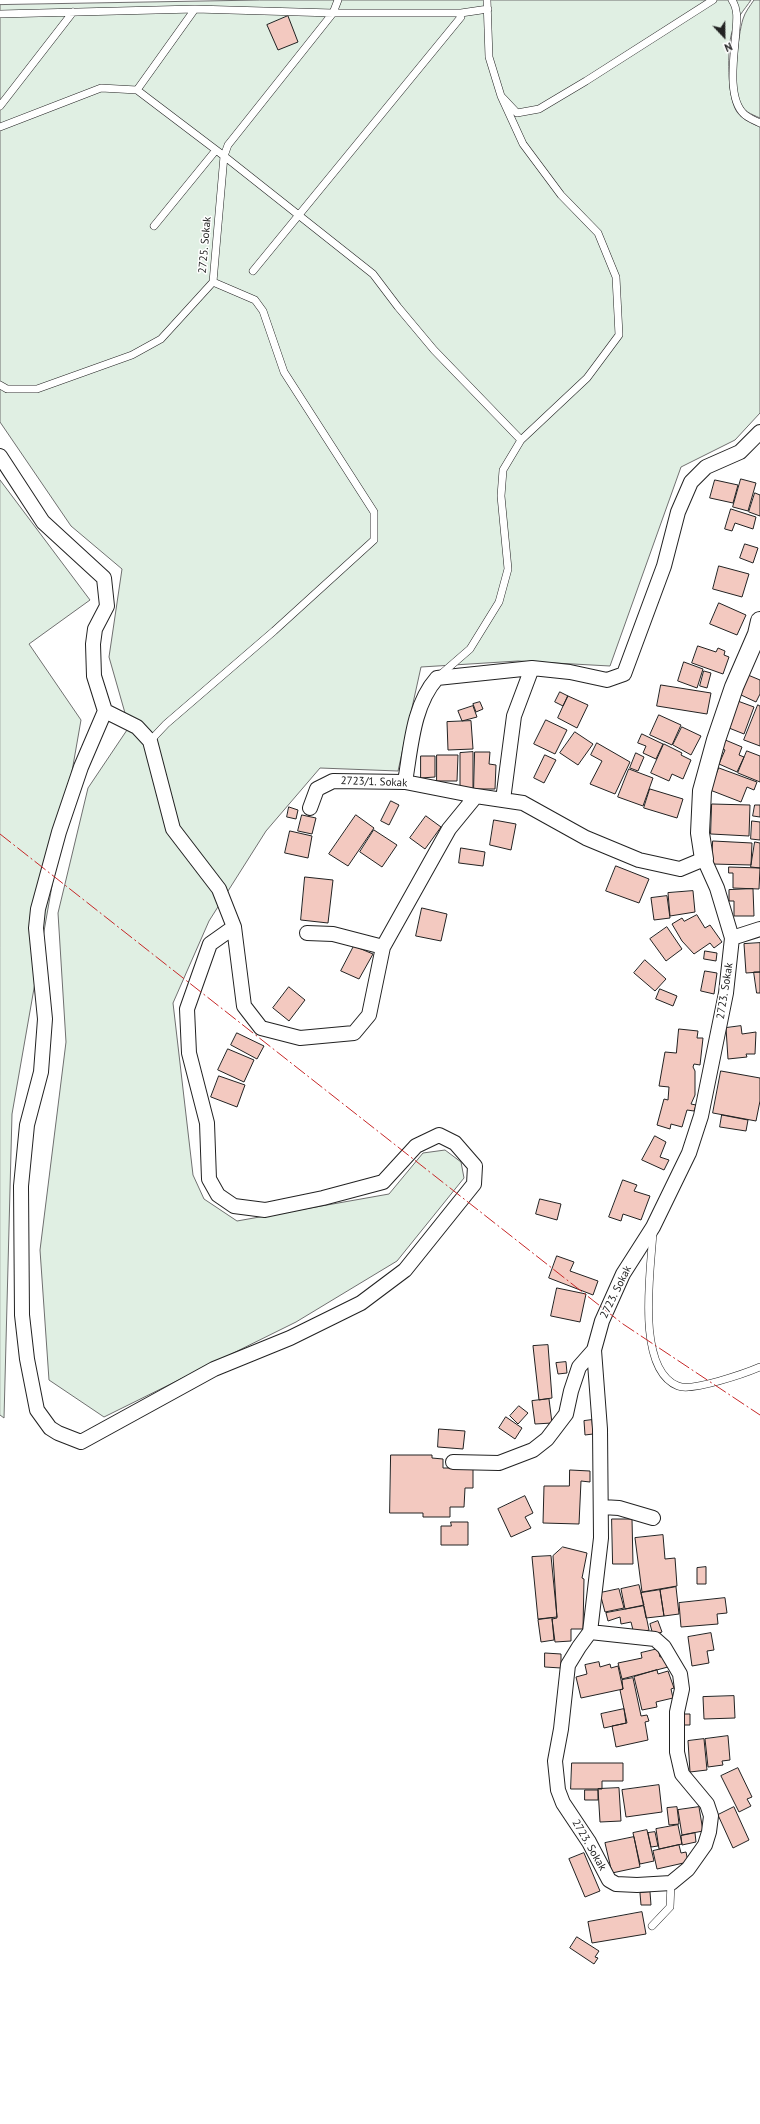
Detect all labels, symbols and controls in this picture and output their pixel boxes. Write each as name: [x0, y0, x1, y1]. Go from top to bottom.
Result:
north arrow: [704, 16, 744, 56]
text: N: [723, 39, 734, 55]
street label: 2725. Sokak: [196, 216, 214, 274]
street label: 2723/1. Sokak: [340, 774, 408, 790]
street label: 2723. Sokak: [714, 962, 736, 1020]
street label: 2723. Sokak: [598, 1263, 634, 1321]
street label: 2723. Sokak: [569, 1817, 609, 1873]

